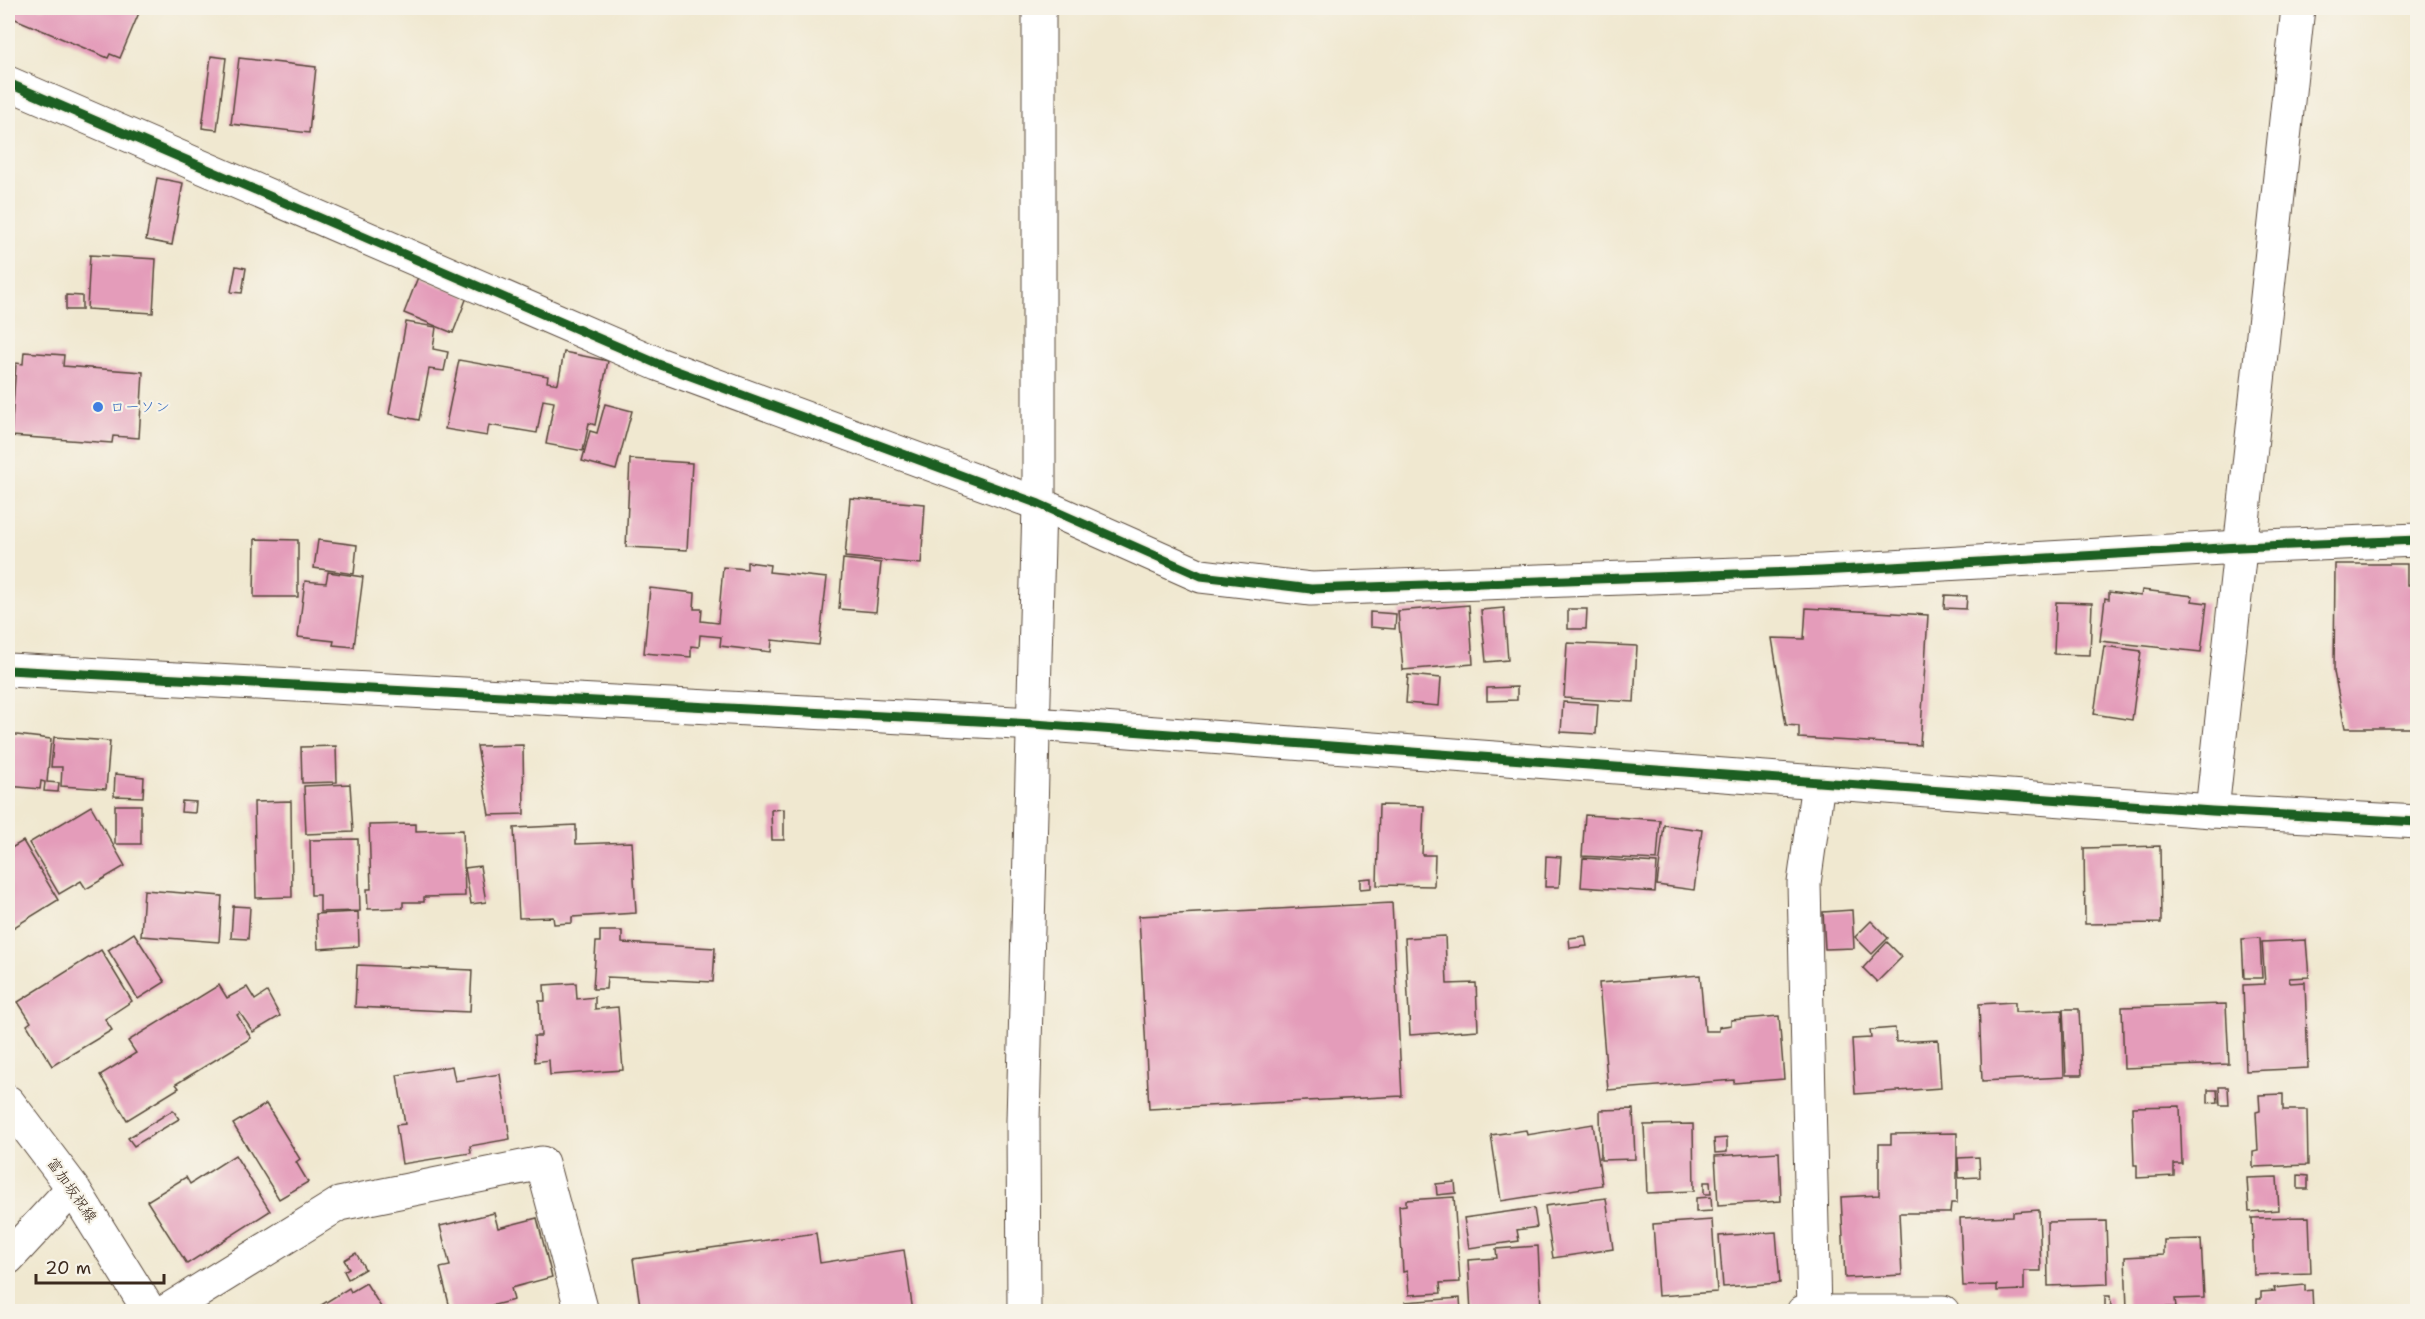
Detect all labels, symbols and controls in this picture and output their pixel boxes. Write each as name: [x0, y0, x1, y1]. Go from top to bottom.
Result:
place label: ローソン: [110, 397, 170, 417]
marker: ローソン: [91, 400, 105, 414]
street label: 富加坂祝線: [42, 1154, 102, 1226]
scale bar: [36, 1247, 164, 1285]
text: 20 m: [45, 1256, 91, 1280]

